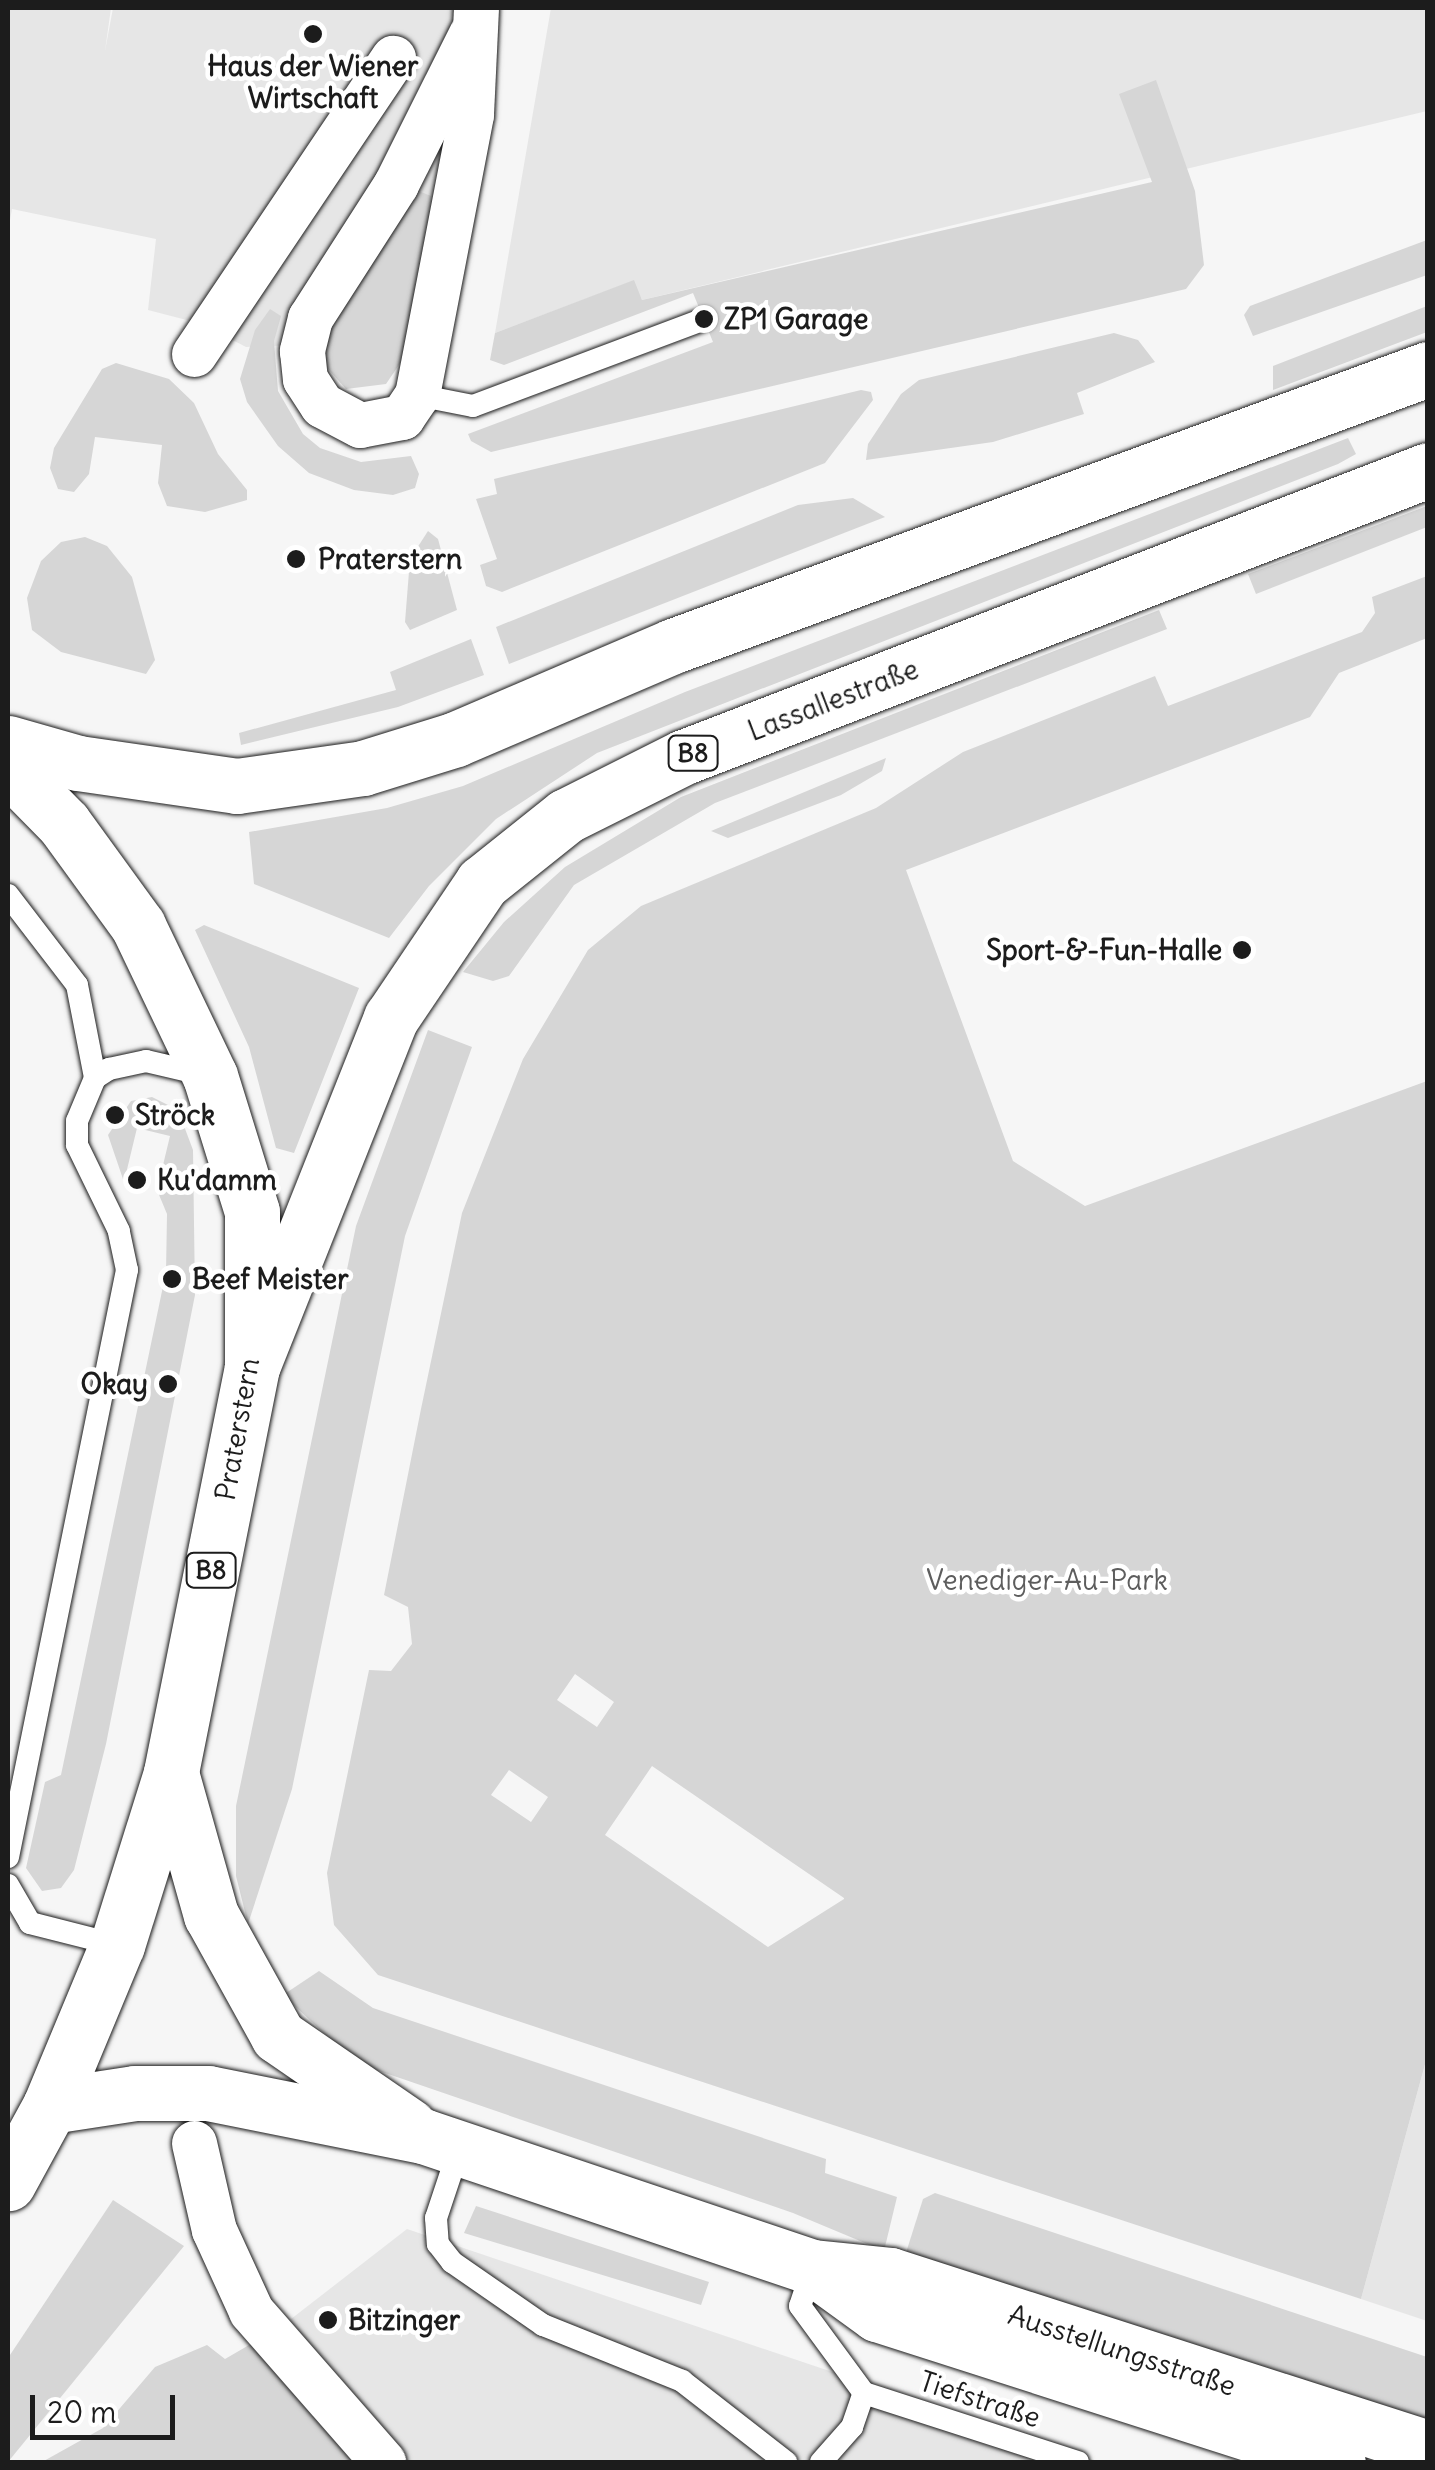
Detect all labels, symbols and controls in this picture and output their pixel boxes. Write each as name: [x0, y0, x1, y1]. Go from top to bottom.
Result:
marker: Haus der Wiener Wirtschaft: [302, 23, 324, 45]
place label: Haus der Wiener Wirtschaft: [208, 49, 418, 115]
place label: ZP1 Garage: [724, 302, 868, 336]
marker: ZP1 Garage: [693, 308, 715, 330]
place label: Praterstern: [318, 542, 462, 576]
marker: Praterstern: [283, 546, 309, 572]
street label: Lassallestraße: [743, 652, 923, 748]
road number: B8: [666, 733, 720, 773]
place label: Sport-&-Fun-Halle: [986, 933, 1222, 967]
marker: Sport-&-Fun-Halle: [1231, 939, 1253, 961]
place label: Ströck: [135, 1098, 215, 1132]
marker: Ströck: [104, 1104, 126, 1126]
place label: Ku'damm: [157, 1163, 277, 1197]
marker: Ku'damm: [126, 1169, 148, 1191]
place label: Beef Meister: [192, 1262, 349, 1296]
marker: Beef Meister: [161, 1268, 183, 1290]
street label: Praterstern: [208, 1355, 266, 1503]
place label: Okay: [80, 1367, 148, 1401]
marker: Okay: [157, 1373, 179, 1395]
road number: B8: [184, 1550, 238, 1590]
park label: Venediger-Au-Park: [926, 1563, 1168, 1597]
street label: Ausstellungsstraße: [1004, 2297, 1240, 2403]
place label: Bitzinger: [348, 2303, 460, 2337]
marker: Bitzinger: [317, 2309, 339, 2331]
street label: Tiefstraße: [915, 2364, 1045, 2434]
scale bar: [35, 2375, 180, 2437]
text: 20 m: [47, 2393, 117, 2431]

